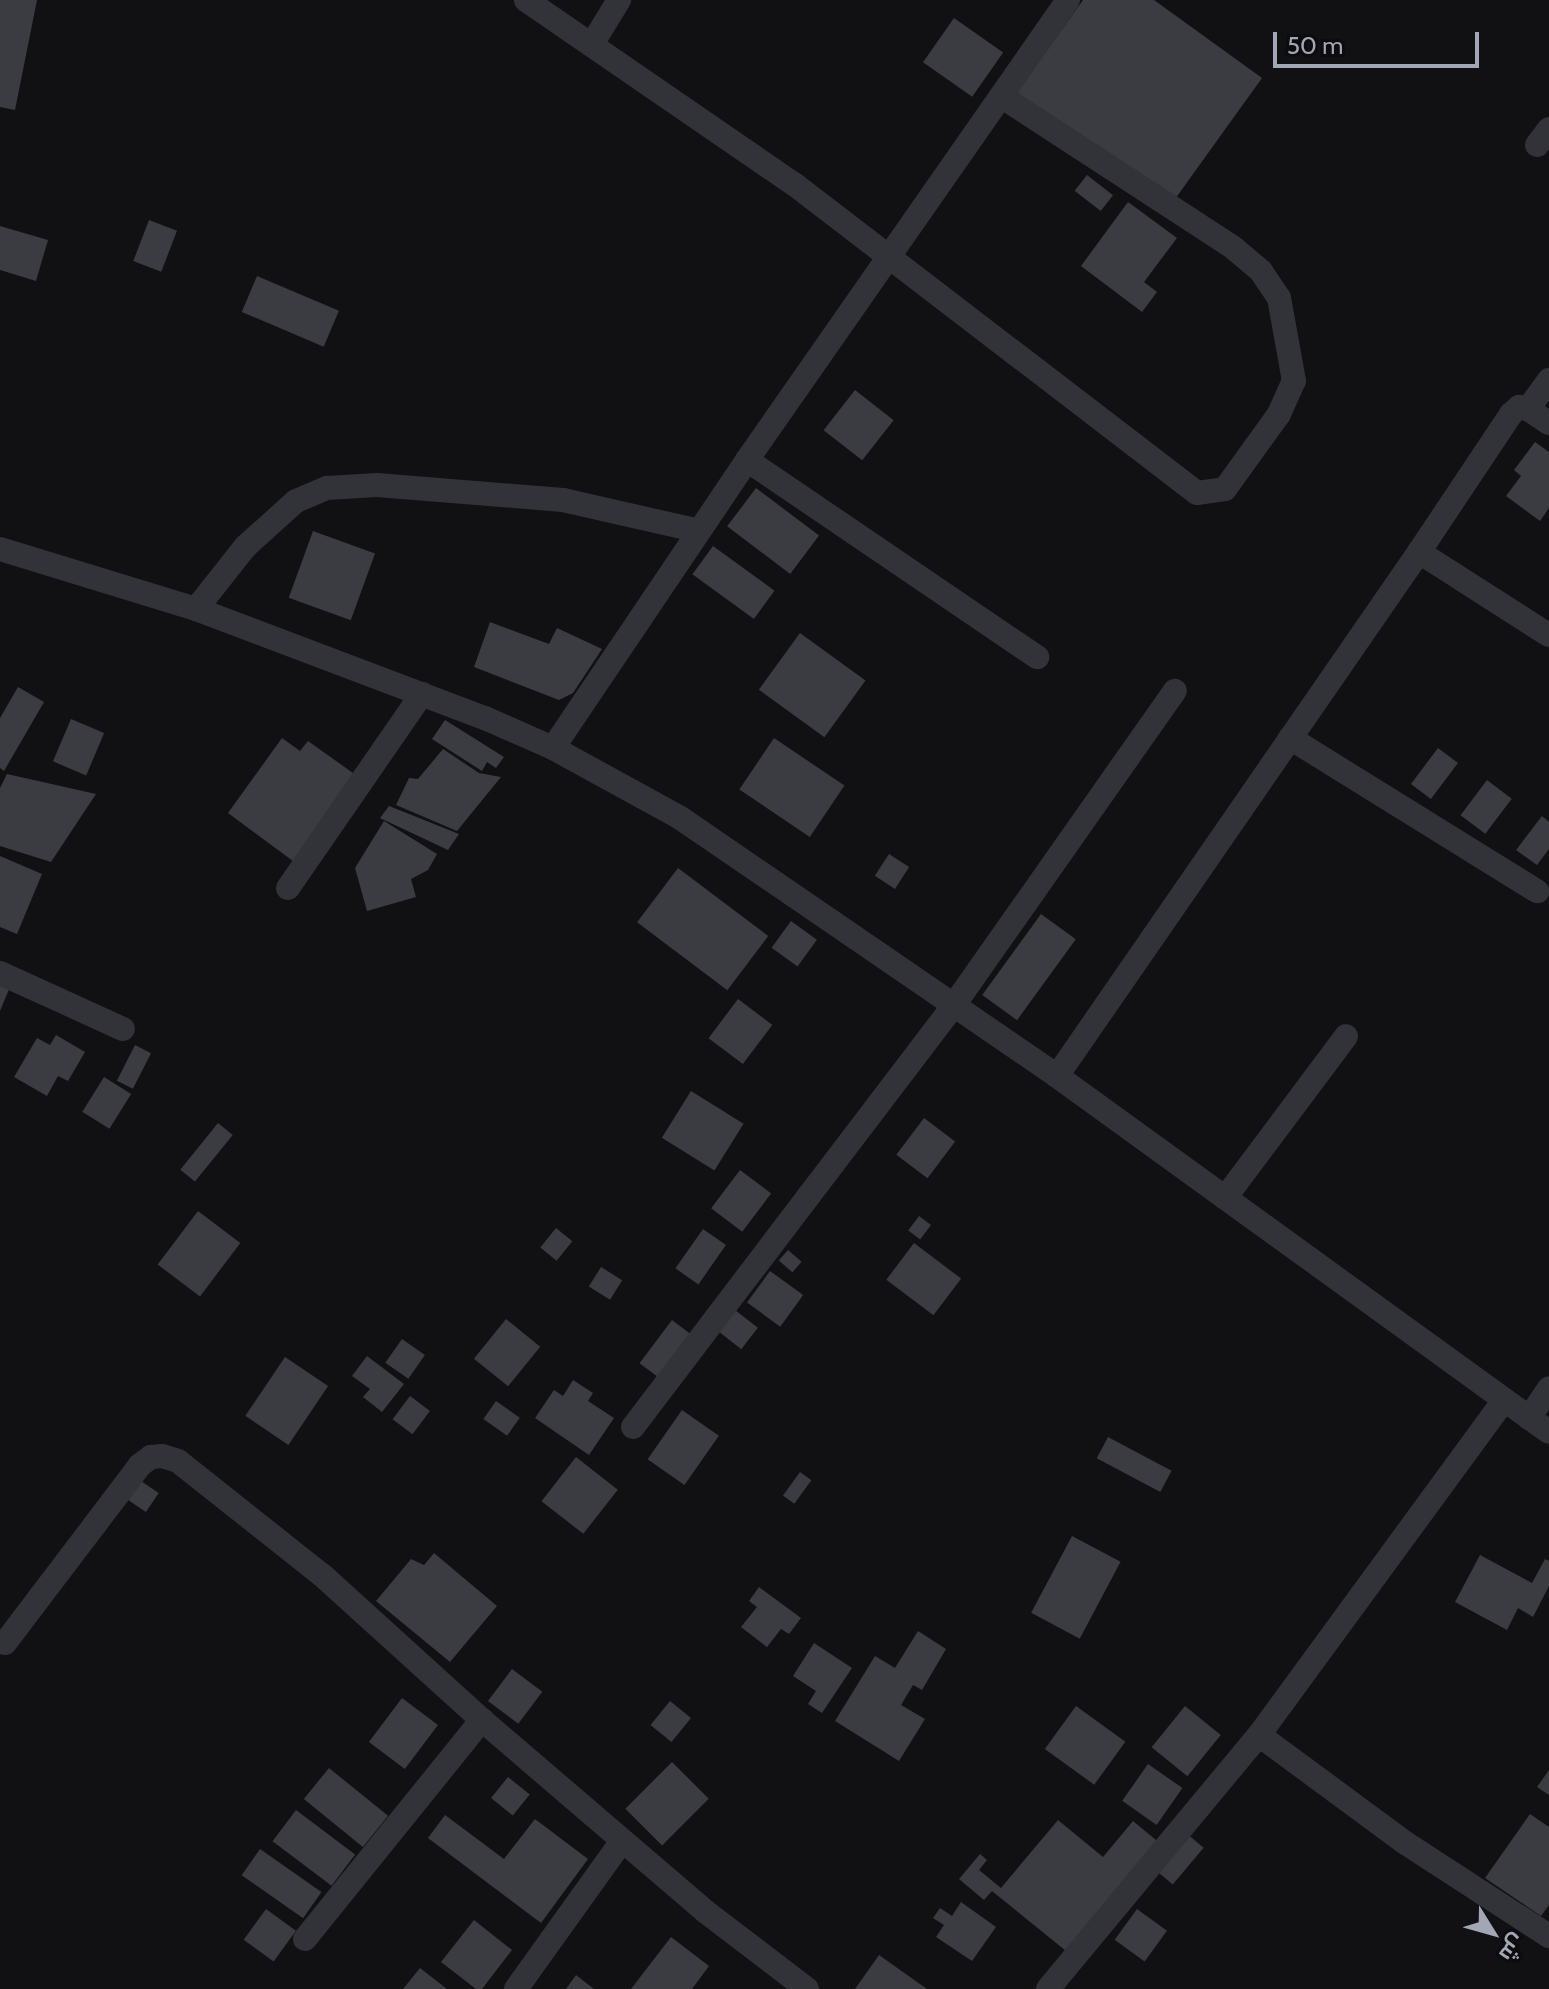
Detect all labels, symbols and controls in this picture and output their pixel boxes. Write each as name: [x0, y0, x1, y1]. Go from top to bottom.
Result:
scale bar: [1277, 16, 1483, 66]
text: 50 m: [1287, 31, 1343, 60]
north arrow: [1453, 1893, 1533, 1973]
text: ش: [1493, 1928, 1532, 1967]

